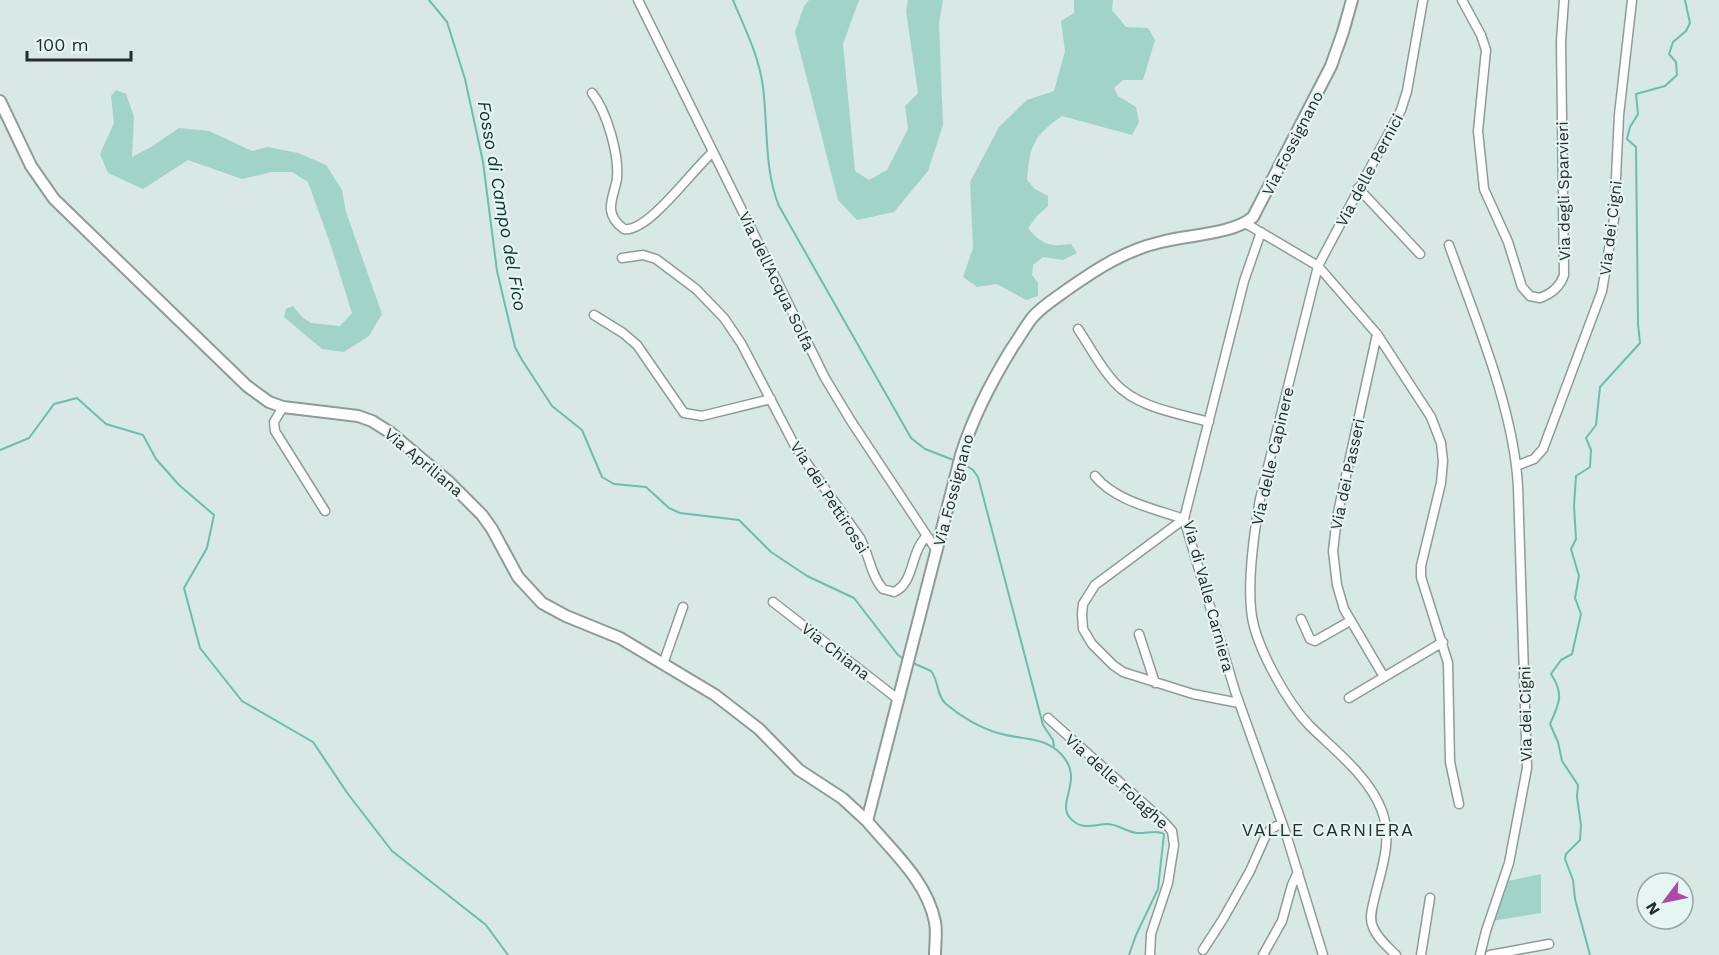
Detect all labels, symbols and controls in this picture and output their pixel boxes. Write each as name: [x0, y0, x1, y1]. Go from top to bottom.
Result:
scale bar: [27, 24, 130, 62]
text: 100 m: [36, 34, 89, 55]
street label: Via Fossignano: [1258, 88, 1327, 199]
water label: Fosso di Campo del Fico: [474, 99, 531, 312]
street label: Via delle Pernici: [1332, 110, 1407, 230]
street label: Via degli Sparvieri: [1553, 121, 1574, 261]
street label: Via dei Cigni: [1595, 179, 1626, 277]
street label: Via dell'Acqua Solfa: [735, 208, 819, 354]
street label: Via delle Capinere: [1247, 385, 1298, 527]
street label: Via dei Passeri: [1326, 417, 1369, 532]
street label: Via Apriliana: [381, 424, 467, 501]
street label: Via Fossignano: [929, 432, 978, 548]
street label: Via dei Pettirossi: [786, 438, 873, 557]
street label: Via di Valle Carniera: [1179, 518, 1238, 674]
street label: Via Chiana: [798, 619, 874, 684]
street label: Via dei Cigni: [1515, 666, 1536, 762]
street label: Via delle Folaghe: [1061, 730, 1172, 833]
district label: VALLE CARNIERA: [1242, 819, 1414, 840]
north arrow: [1635, 871, 1695, 931]
text: N: [1642, 899, 1664, 919]

